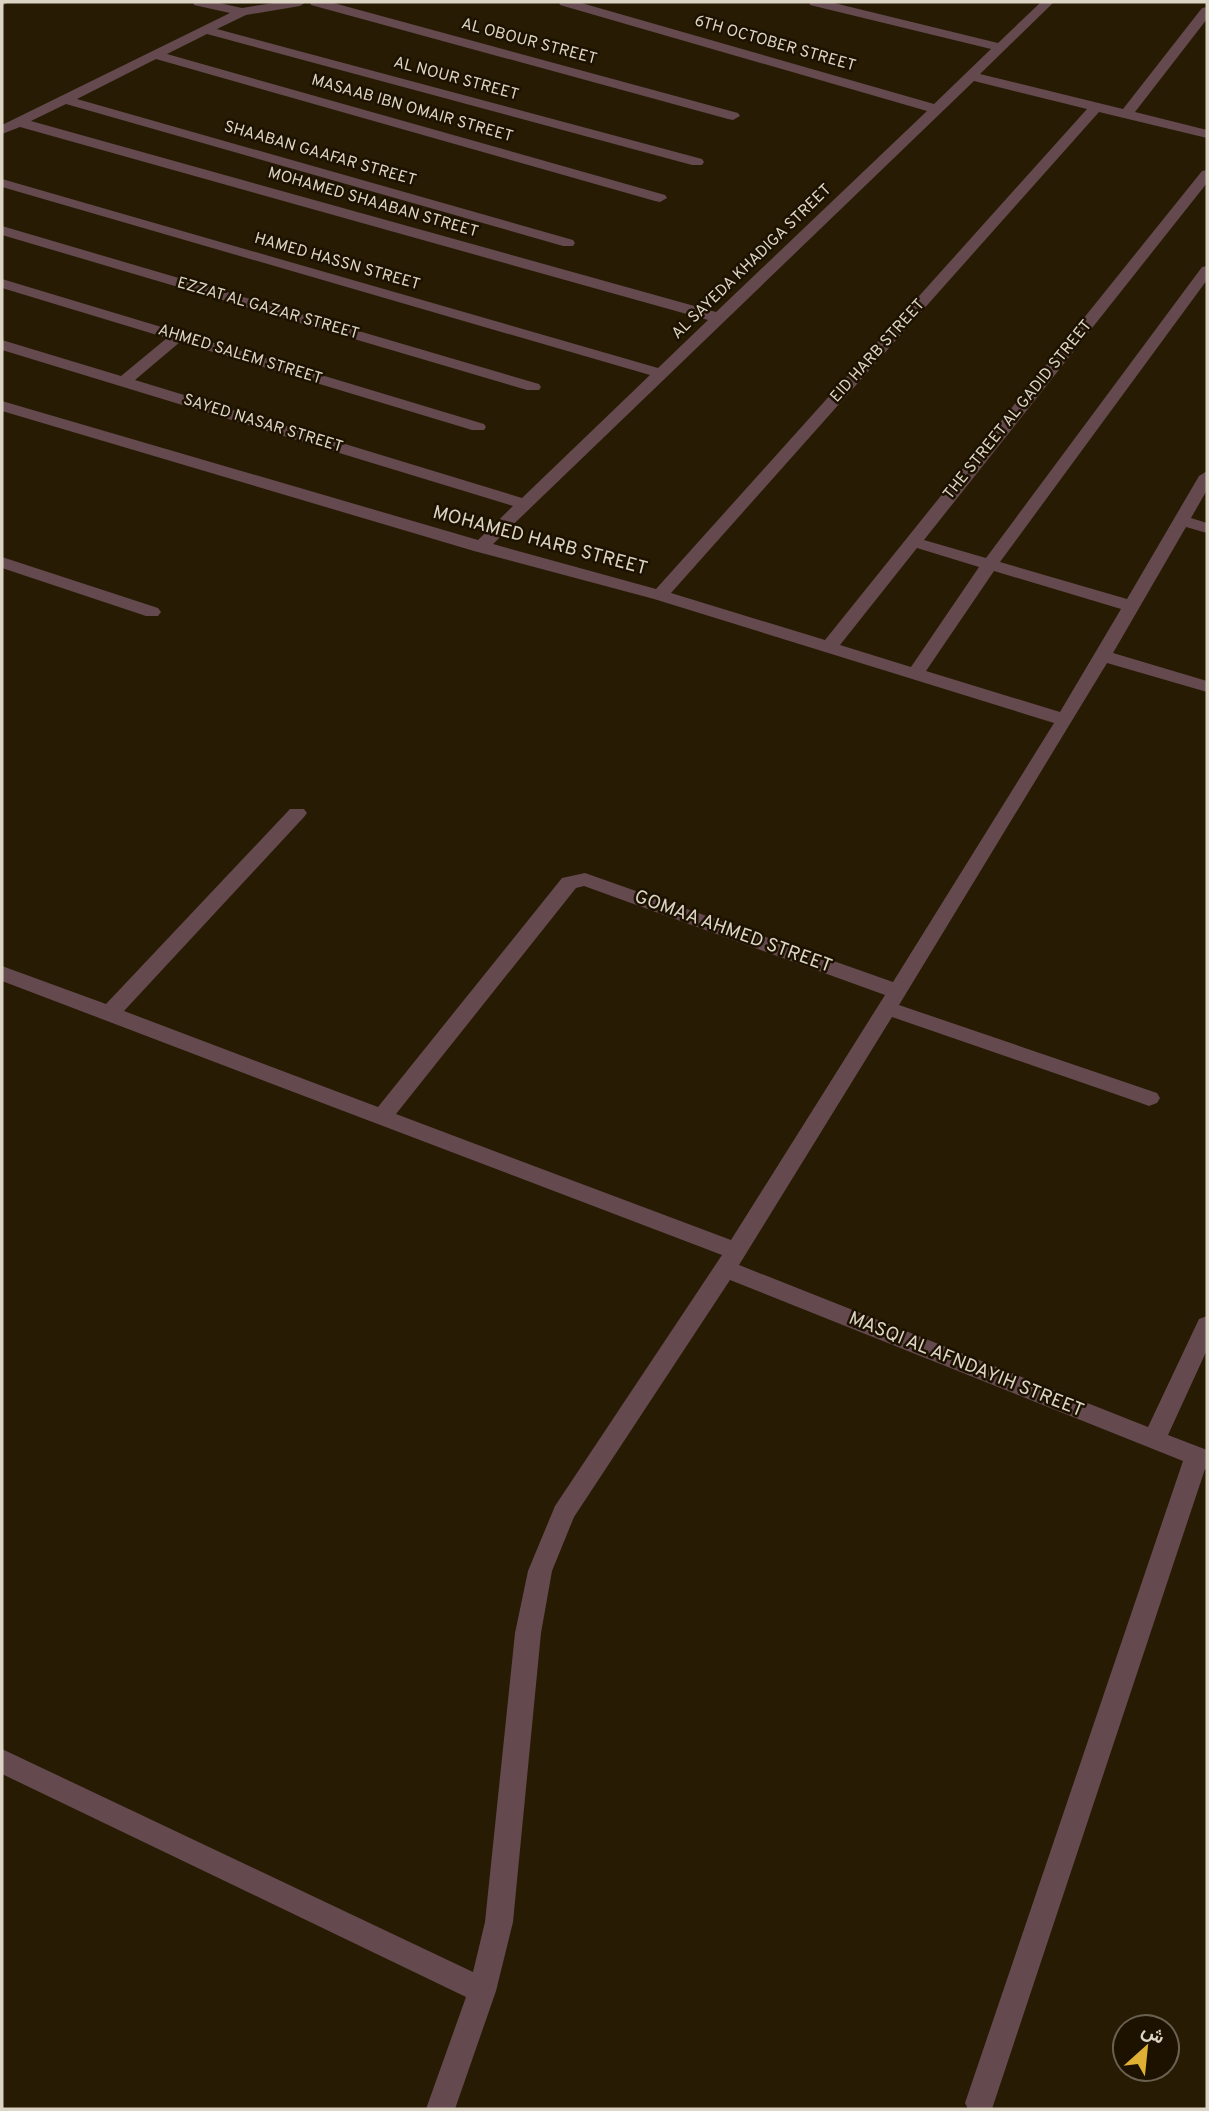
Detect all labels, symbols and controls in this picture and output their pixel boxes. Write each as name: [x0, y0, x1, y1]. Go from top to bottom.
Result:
street label: 6TH OCTOBER STREET: [692, 11, 858, 77]
street label: AL OBOUR STREET: [459, 14, 599, 70]
street label: AL NOUR STREET: [391, 53, 521, 105]
street label: MASAAB IBN OMAIR STREET: [309, 71, 515, 147]
street label: SHAABAN GAAFAR STREET: [221, 117, 419, 191]
street label: MOHAMED SHAABAN STREET: [265, 163, 481, 243]
street label: AL SAYEDA KHADIGA STREET: [668, 180, 836, 344]
street label: HAMED HASSN STREET: [252, 229, 422, 295]
street label: EZZAT AL GAZAR STREET: [175, 273, 361, 345]
street label: EID HARB STREET: [826, 295, 930, 407]
street label: THE STREET AL GADID STREET: [939, 316, 1097, 504]
street label: AHMED SALEM STREET: [155, 320, 325, 390]
street label: SAYED NASAR STREET: [181, 390, 345, 458]
street label: MOHAMED HARB STREET: [430, 501, 650, 581]
street label: GOMAA AHMED STREET: [631, 885, 835, 979]
street label: MASQI AL AFNDAYIH STREET: [845, 1307, 1087, 1423]
north arrow: [1111, 2013, 1181, 2083]
text: ش: [1137, 2019, 1169, 2051]

